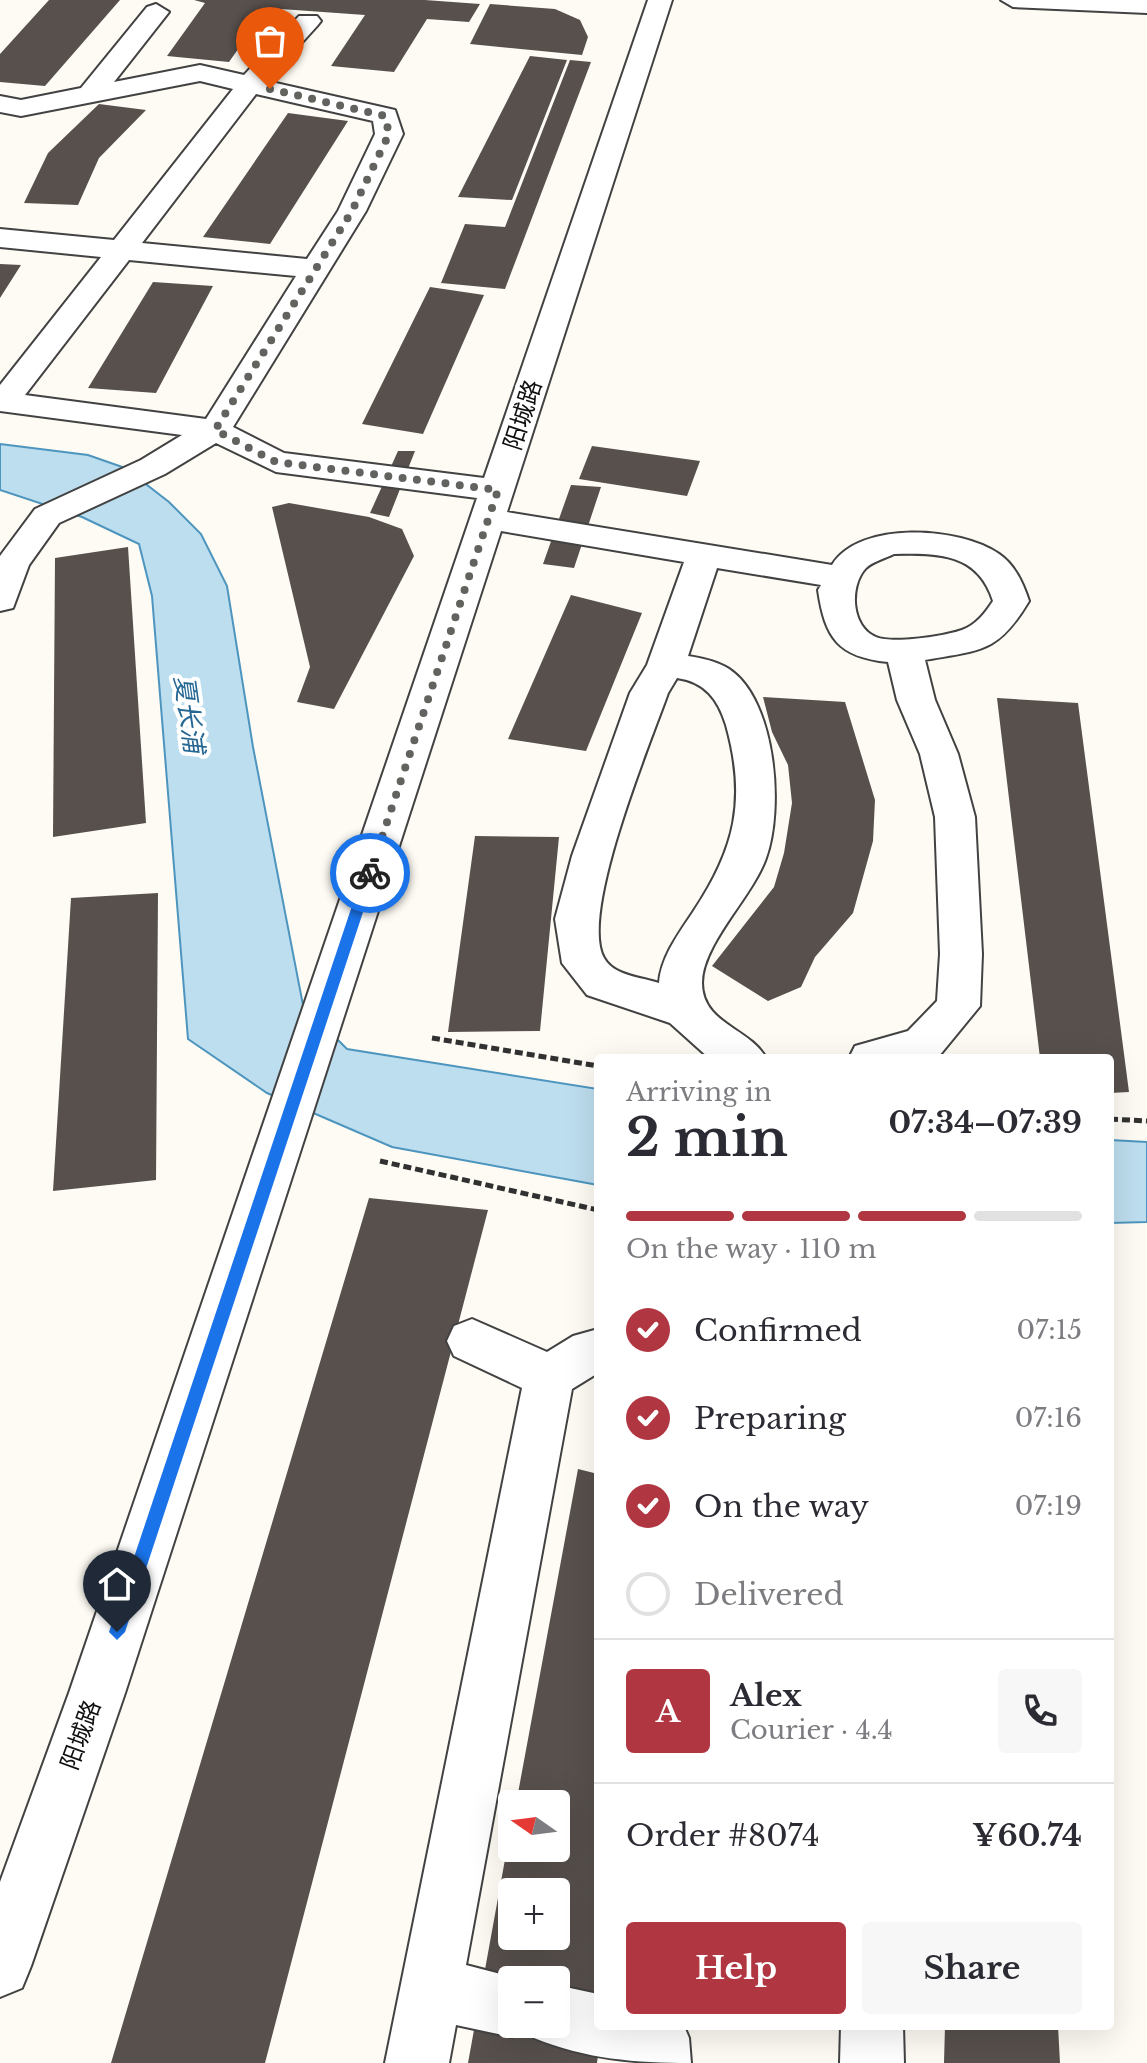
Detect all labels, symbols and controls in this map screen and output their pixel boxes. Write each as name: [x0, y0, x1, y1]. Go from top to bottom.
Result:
pin: [236, 7, 304, 89]
icon: bag: [248, 19, 292, 63]
street label: 阳城路: [498, 376, 547, 454]
water label: 夏长浦: [168, 673, 211, 759]
courier: [330, 833, 410, 913]
icon: bike: [348, 851, 392, 895]
text: Arriving in: [626, 1076, 772, 1108]
text: 07:34–07:39: [888, 1104, 1082, 1141]
text: 2 min: [626, 1106, 788, 1170]
text: On the way · 110 m: [626, 1233, 876, 1265]
icon: check: [626, 1308, 670, 1352]
text: Confirmed: [694, 1312, 862, 1349]
text: 07:15: [1017, 1314, 1082, 1346]
icon: check: [626, 1396, 670, 1440]
text: Preparing: [694, 1400, 846, 1437]
text: 07:16: [1015, 1402, 1082, 1434]
icon: check: [626, 1484, 670, 1528]
text: On the way: [694, 1488, 869, 1525]
text: 07:19: [1015, 1490, 1082, 1522]
pin: [83, 1550, 151, 1632]
icon: home: [95, 1562, 139, 1606]
text: Delivered: [694, 1576, 844, 1613]
button: phone: [998, 1669, 1082, 1753]
text: Alex: [730, 1677, 802, 1714]
text: A: [656, 1693, 680, 1730]
street label: 阳城路: [55, 1696, 106, 1774]
text: Courier · 4.4: [730, 1714, 893, 1746]
north arrow: [498, 1790, 570, 1862]
map controls: [498, 1790, 570, 2038]
text: Order #8074: [626, 1817, 820, 1854]
text: ¥60.74: [972, 1817, 1082, 1854]
button: +: [498, 1878, 570, 1950]
button: Help: [626, 1922, 846, 2014]
button: Share: [862, 1922, 1082, 2014]
button: −: [498, 1966, 570, 2038]

